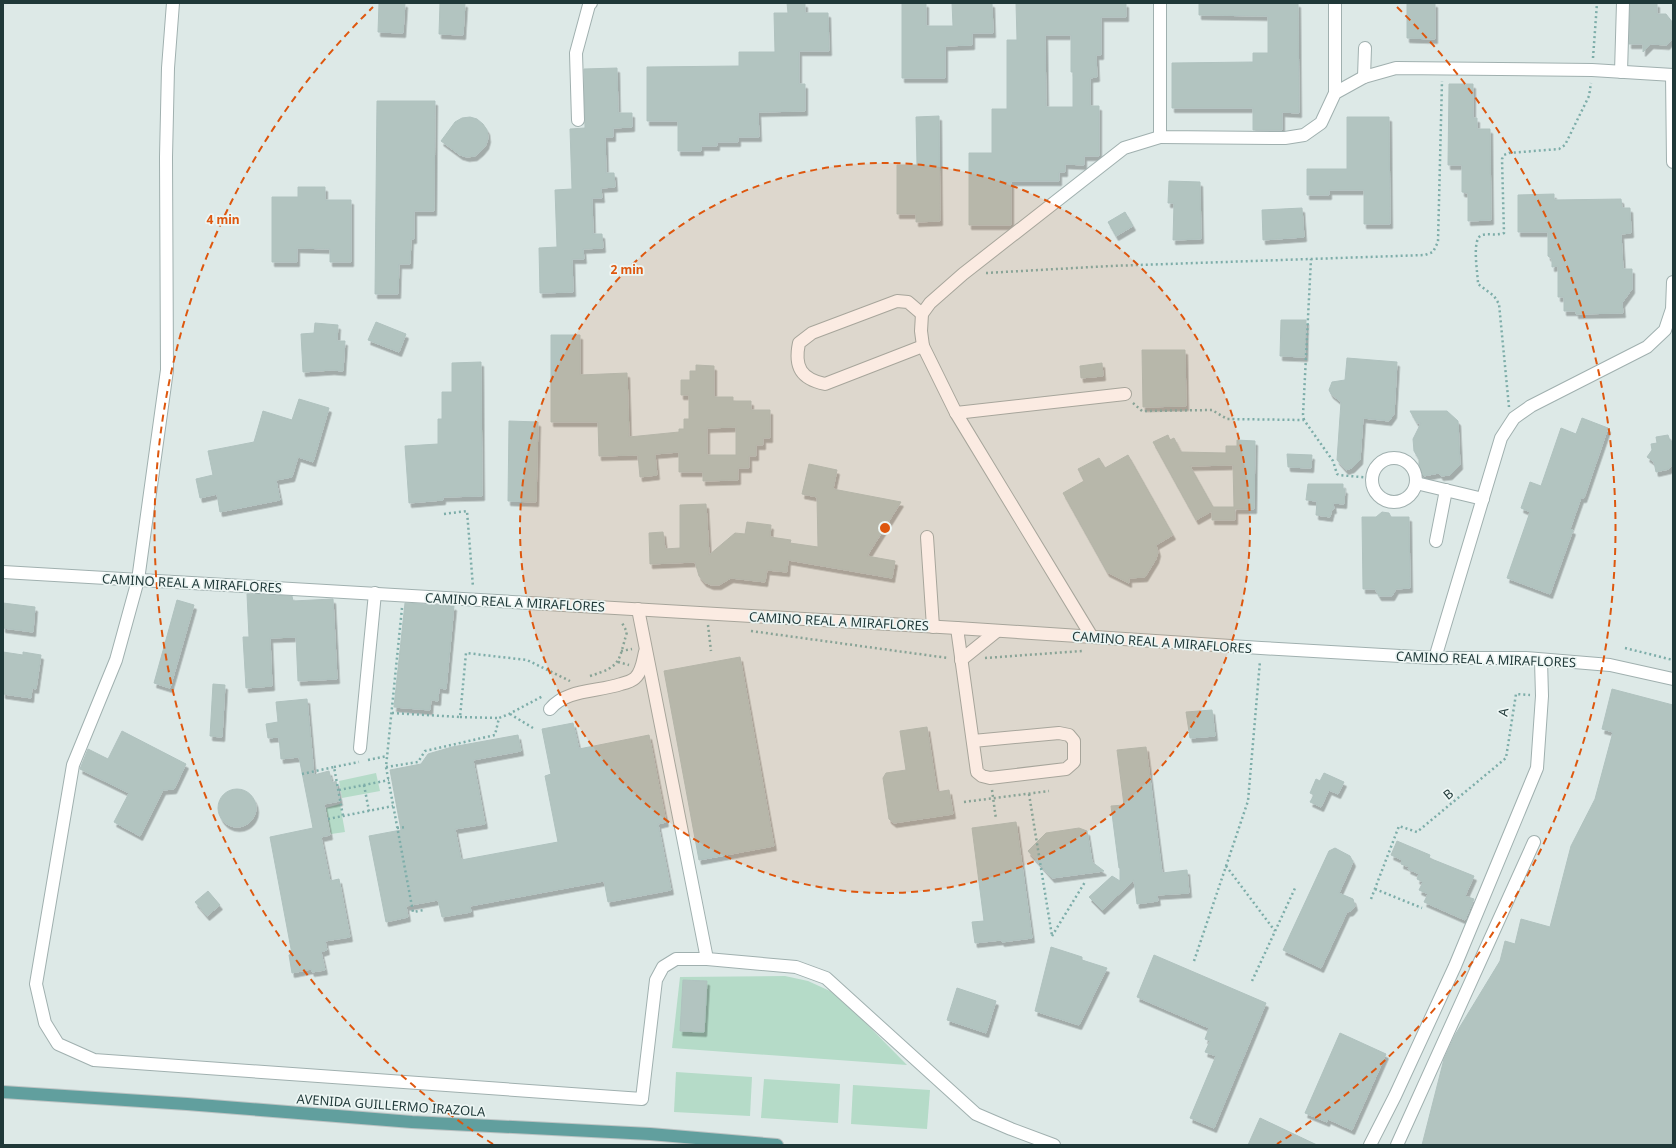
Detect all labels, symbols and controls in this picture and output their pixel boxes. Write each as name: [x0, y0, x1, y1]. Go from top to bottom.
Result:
text: 4 min: [206, 211, 240, 228]
text: 2 min: [610, 261, 644, 278]
centre of rings: [878, 521, 892, 535]
street label: CAMINO REAL A MIRAFLORES: [102, 569, 282, 597]
street label: CAMINO REAL A MIRAFLORES: [425, 588, 605, 616]
street label: CAMINO REAL A MIRAFLORES: [749, 607, 929, 635]
street label: CAMINO REAL A MIRAFLORES: [1072, 627, 1252, 657]
street label: CAMINO REAL A MIRAFLORES: [1396, 647, 1576, 671]
street label: A: [1493, 706, 1513, 718]
street label: B: [1439, 784, 1457, 804]
street label: AVENIDA GUILLERMO IRAZOLA: [296, 1089, 487, 1121]

